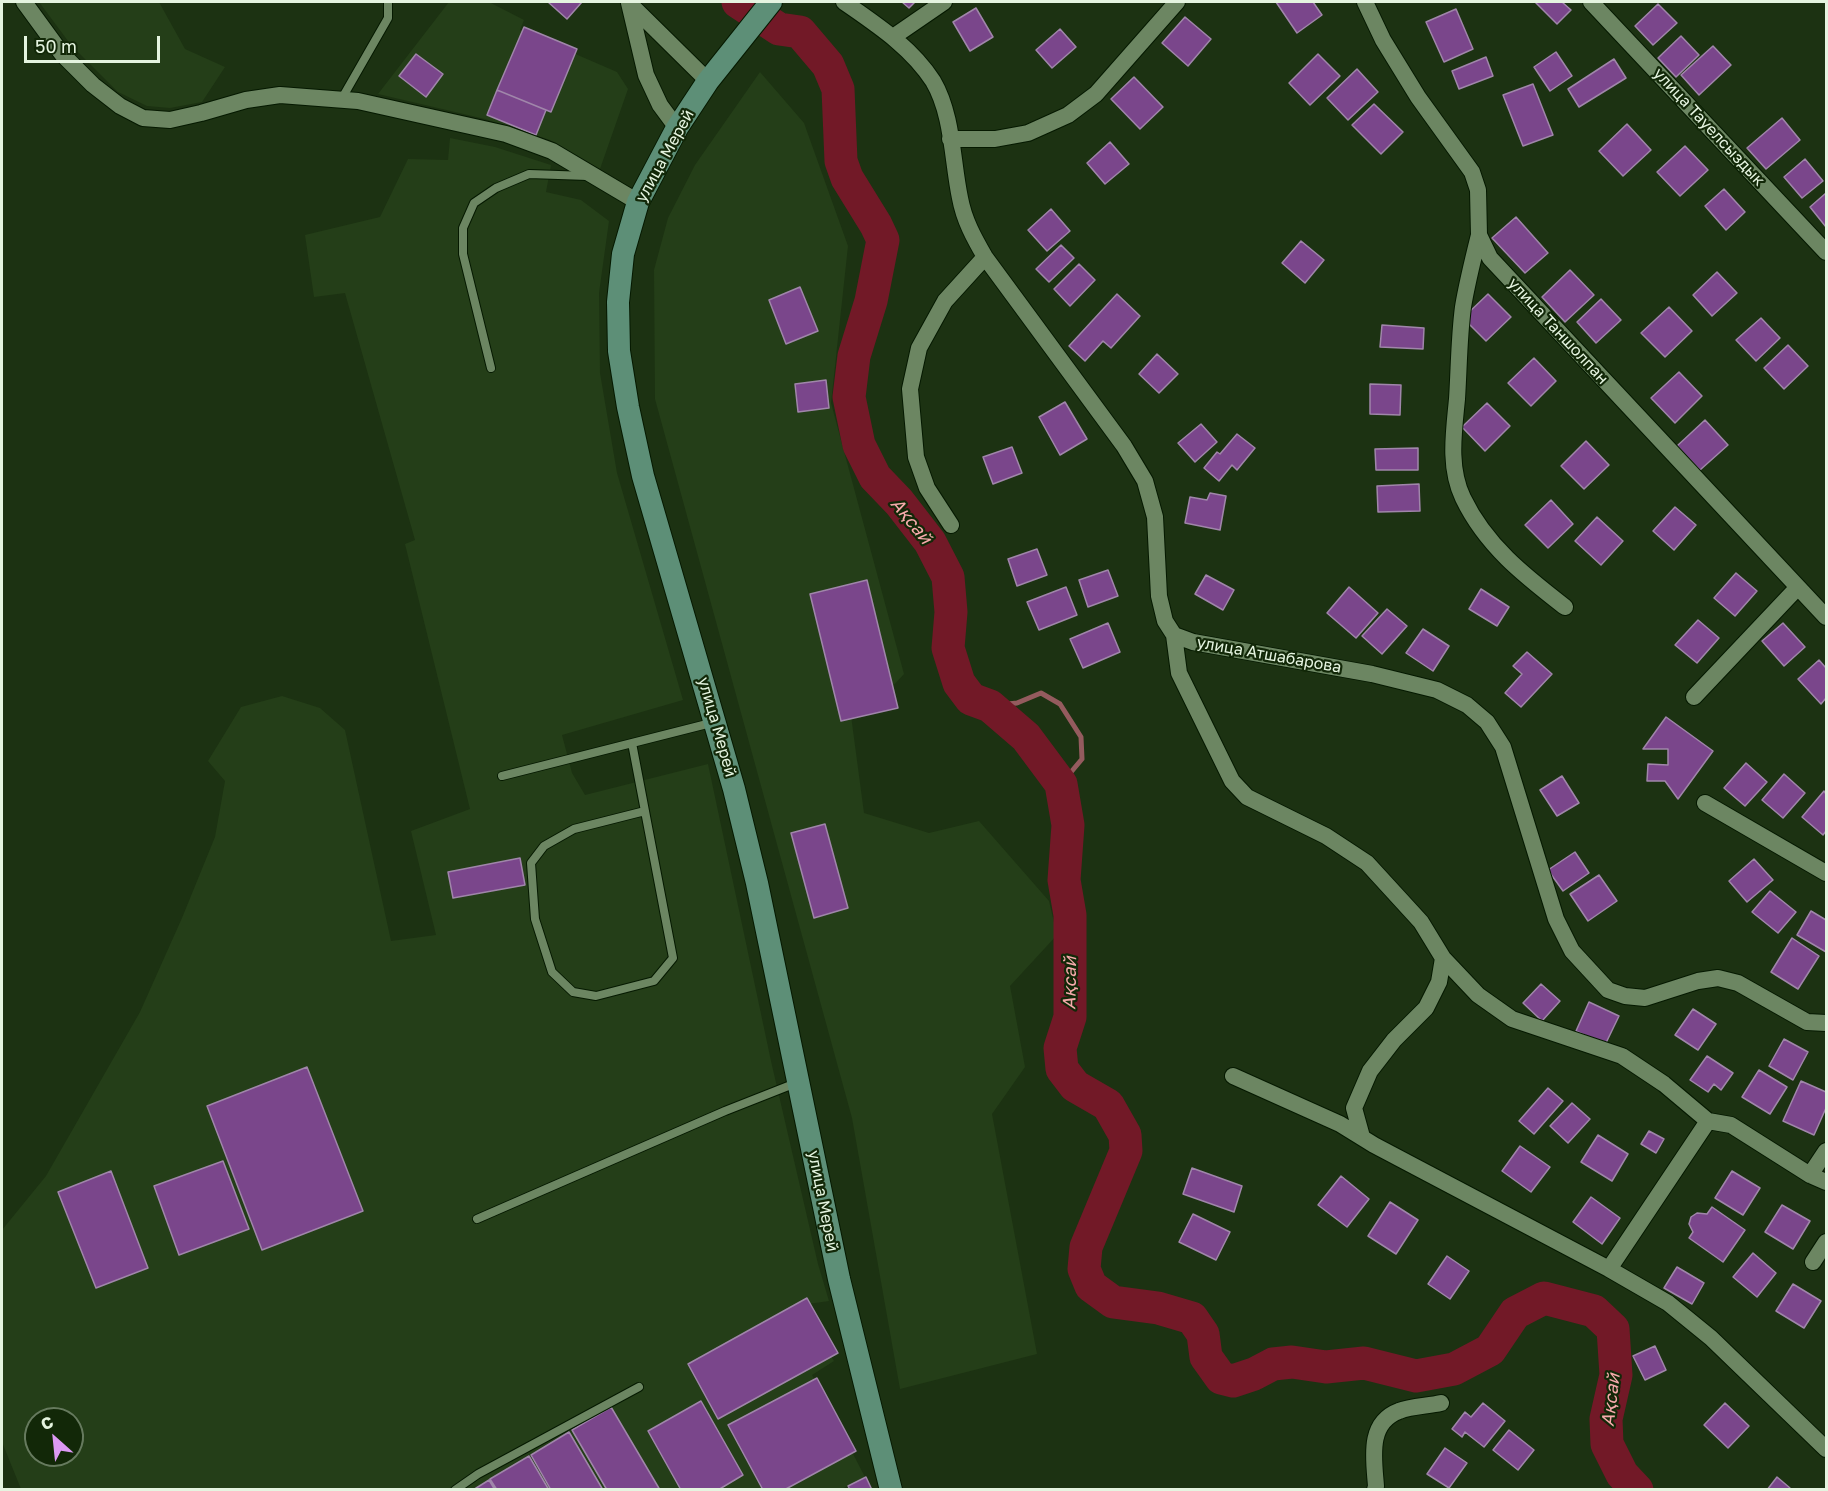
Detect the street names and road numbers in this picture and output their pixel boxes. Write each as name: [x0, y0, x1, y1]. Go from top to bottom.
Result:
street label: улица Тауелсыздык: [1649, 64, 1769, 190]
street label: улица Мерей: [632, 106, 698, 206]
street label: улица Таншолпан: [1504, 274, 1612, 388]
street label: улица Атшабарова: [1195, 633, 1343, 677]
street label: улица Мерей: [694, 675, 740, 779]
street label: улица Мерей: [804, 1149, 842, 1253]

